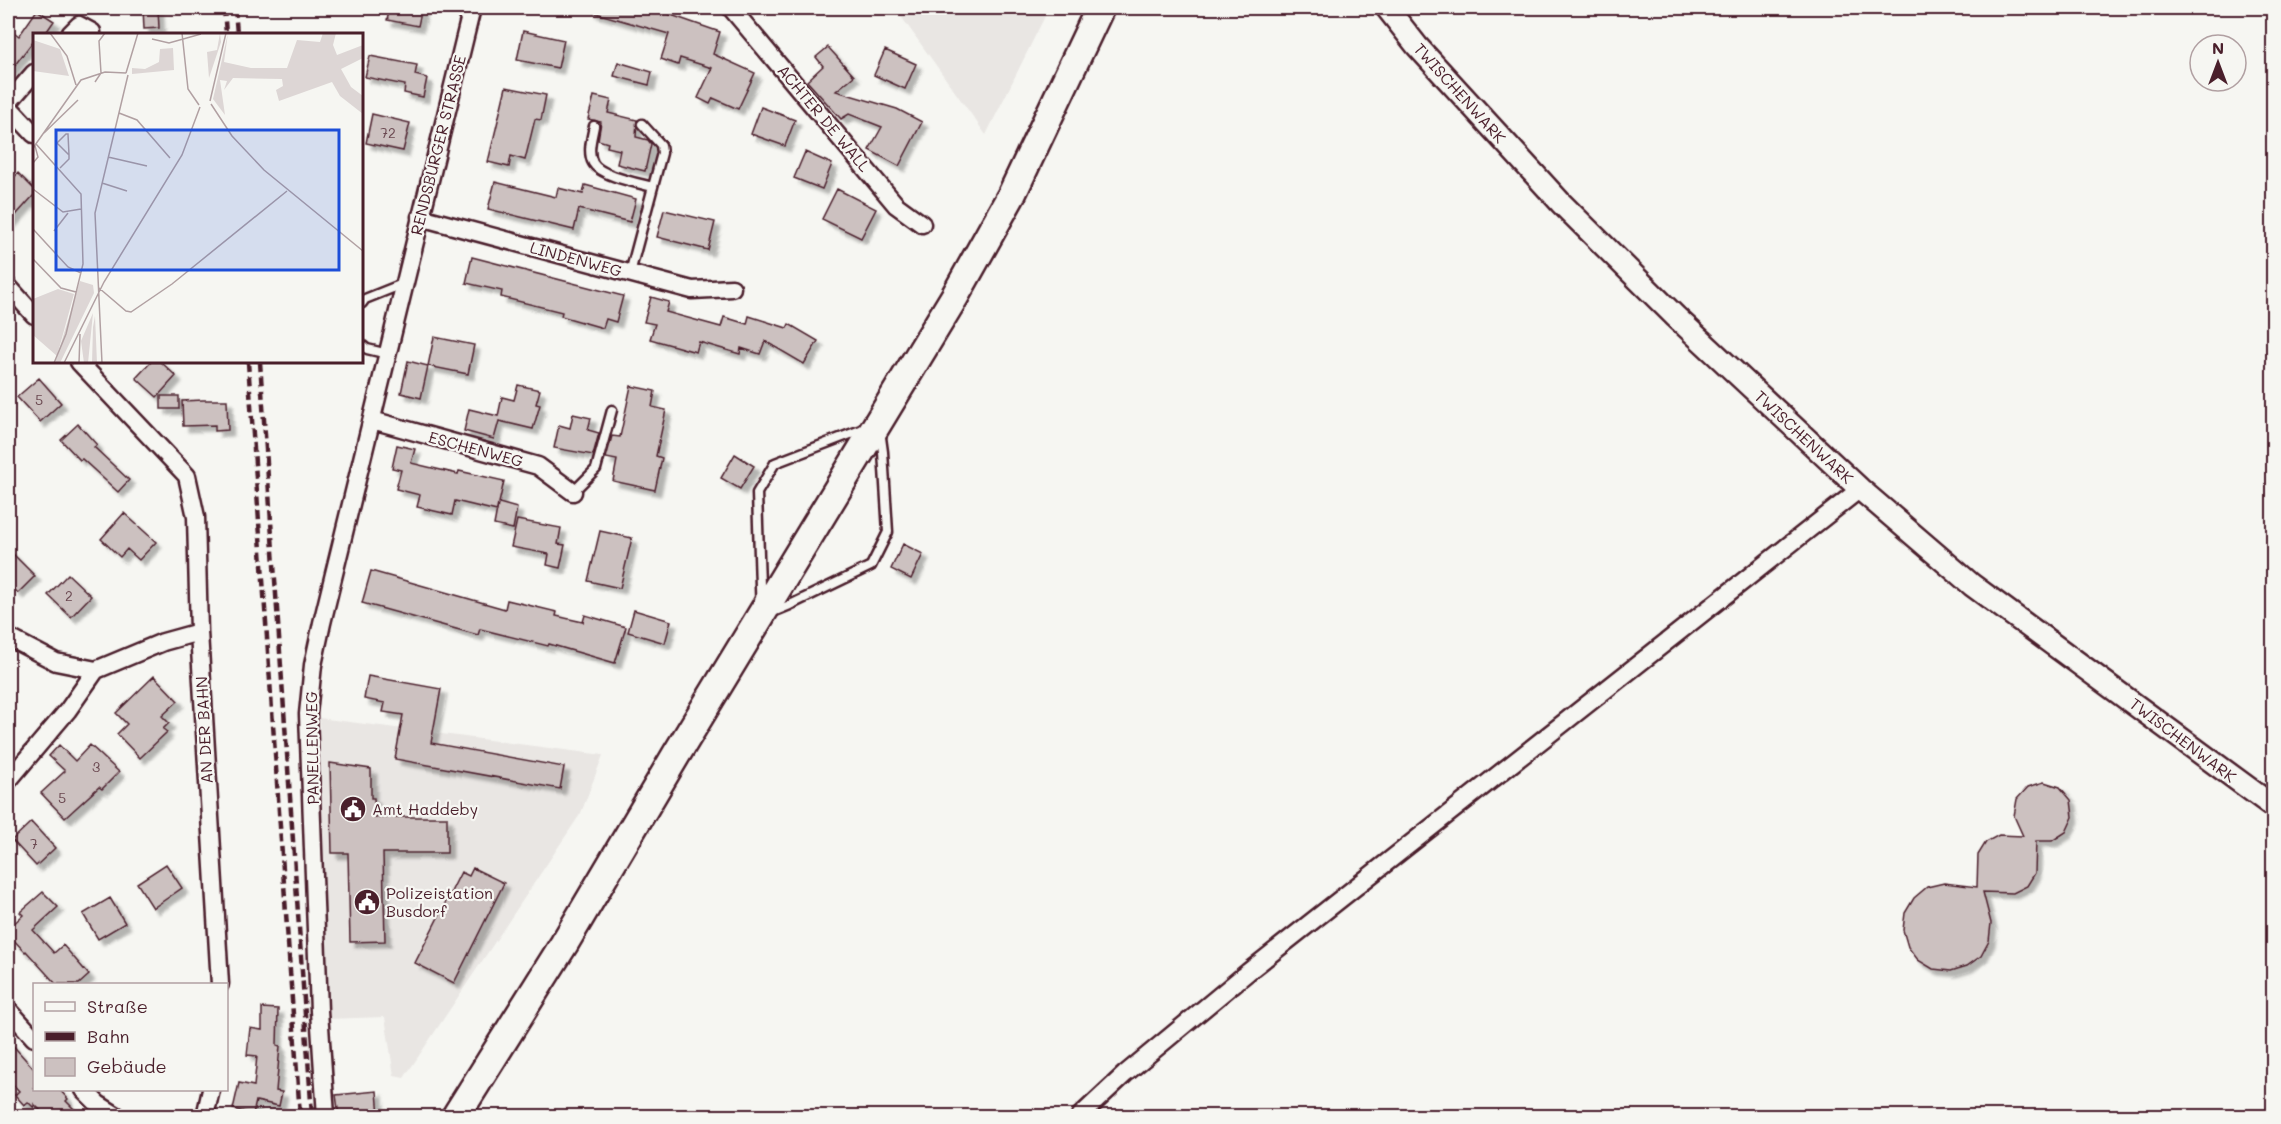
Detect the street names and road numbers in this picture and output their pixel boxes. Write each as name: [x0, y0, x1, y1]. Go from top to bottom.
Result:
street label: TWISCHENWARK: [1410, 38, 1511, 147]
street label: RENDSBURGER STRASSE: [405, 53, 470, 237]
street label: ACHTER DE WALL: [773, 60, 876, 176]
street label: LINDENWEG: [528, 236, 625, 281]
street label: TWISCHENWARK: [1750, 385, 1858, 488]
street label: ESCHENWEG: [427, 426, 526, 471]
street label: AN DER BAHN: [190, 676, 217, 784]
street label: PANELLENWEG: [300, 691, 323, 805]
street label: TWISCHENWARK: [2126, 693, 2241, 787]

